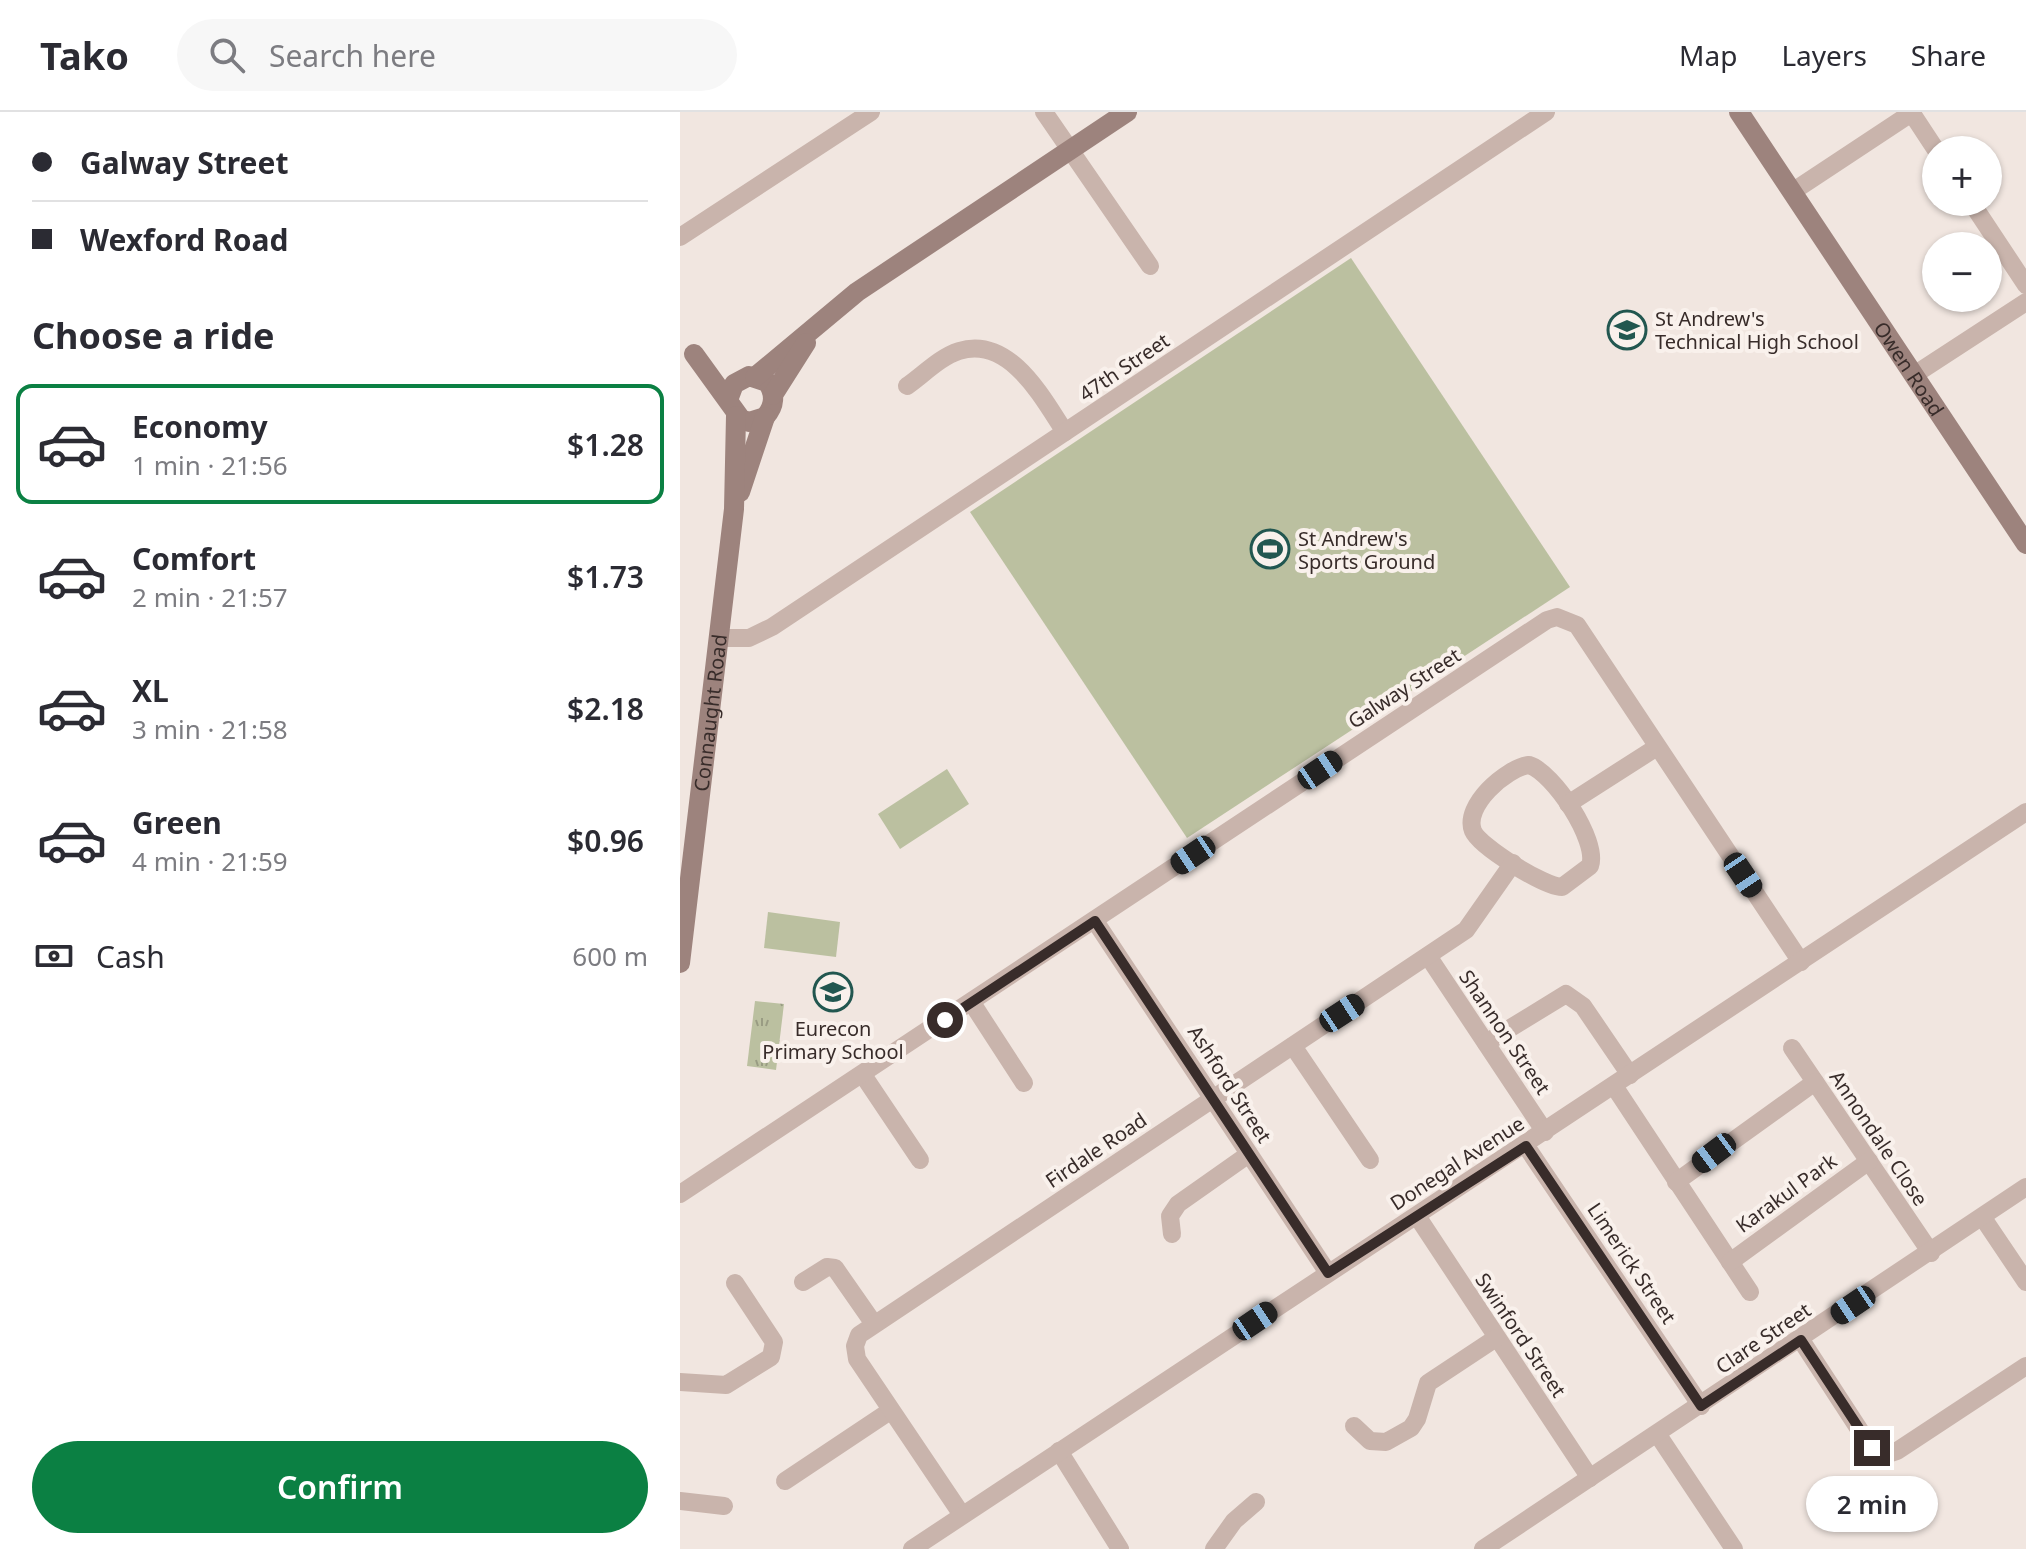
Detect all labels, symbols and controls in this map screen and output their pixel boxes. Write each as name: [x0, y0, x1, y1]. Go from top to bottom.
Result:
search box: [177, 19, 737, 91]
text: Tako: [40, 29, 129, 81]
icon: search: [205, 33, 249, 77]
text: Search here: [269, 35, 436, 76]
text: Map: [1679, 36, 1737, 74]
text: Layers: [1781, 36, 1867, 74]
text: Share: [1911, 36, 1986, 74]
map controls: [1922, 136, 2002, 312]
button: +: [1922, 136, 2002, 216]
text: Galway Street: [80, 142, 288, 183]
text: Wexford Road: [80, 219, 288, 260]
button: −: [1922, 232, 2002, 312]
place label: St Andrew's Technical High School: [1655, 305, 1859, 355]
school or university icon: St Andrew's Technical High School: [1606, 309, 1648, 351]
text: Choose a ride: [32, 311, 274, 360]
street label: Owen Road: [1868, 316, 1951, 421]
street label: 47th Street: [1074, 327, 1174, 407]
text: Economy: [132, 406, 268, 447]
icon: car: [36, 408, 108, 480]
text: $1.28: [567, 424, 644, 465]
text: 1 min · 21:56: [132, 447, 288, 483]
place label: St Andrew's Sports Ground: [1298, 525, 1435, 575]
sports icon: St Andrew's Sports Ground: [1249, 528, 1291, 570]
text: Comfort: [132, 538, 256, 579]
icon: car: [36, 540, 108, 612]
text: $1.73: [567, 556, 644, 597]
text: 2 min · 21:57: [132, 579, 288, 615]
street label: Connaught Road: [687, 633, 733, 793]
street label: Galway Street: [1343, 642, 1465, 734]
text: XL: [132, 670, 169, 711]
icon: car: [36, 672, 108, 744]
text: $2.18: [567, 688, 644, 729]
text: 3 min · 21:58: [132, 711, 288, 747]
car: [1293, 747, 1347, 793]
text: Green: [132, 802, 222, 843]
icon: car: [36, 804, 108, 876]
text: $0.96: [567, 820, 644, 861]
car: [1166, 832, 1220, 878]
text: 4 min · 21:59: [132, 843, 288, 879]
car: [1720, 848, 1766, 902]
icon: cash: [32, 934, 76, 978]
text: Cash: [96, 936, 165, 977]
text: 600 m: [572, 938, 648, 974]
street label: Shannon Street: [1453, 964, 1557, 1100]
school or university icon: Eurecon Primary School: [812, 971, 854, 1013]
car: [1315, 990, 1369, 1036]
route start: [927, 1002, 963, 1038]
place label: Eurecon Primary School: [762, 1015, 904, 1065]
street label: Ashford Street: [1182, 1020, 1278, 1148]
street label: Annondale Close: [1824, 1065, 1934, 1211]
street label: Firdale Road: [1040, 1106, 1152, 1194]
street label: Donegal Avenue: [1385, 1110, 1529, 1216]
car: [1688, 1129, 1740, 1177]
street label: Karakul Park: [1730, 1147, 1842, 1239]
street label: Limerick Street: [1582, 1197, 1682, 1329]
street label: Swinford Street: [1469, 1268, 1573, 1402]
car: [1826, 1282, 1880, 1328]
street label: Clare Street: [1710, 1296, 1816, 1380]
car: [1228, 1298, 1282, 1344]
route end: [1854, 1430, 1890, 1466]
button: Confirm: [32, 1441, 648, 1533]
callout: 2 min: [1806, 1476, 1938, 1532]
text: 2 min: [1837, 1486, 1907, 1522]

